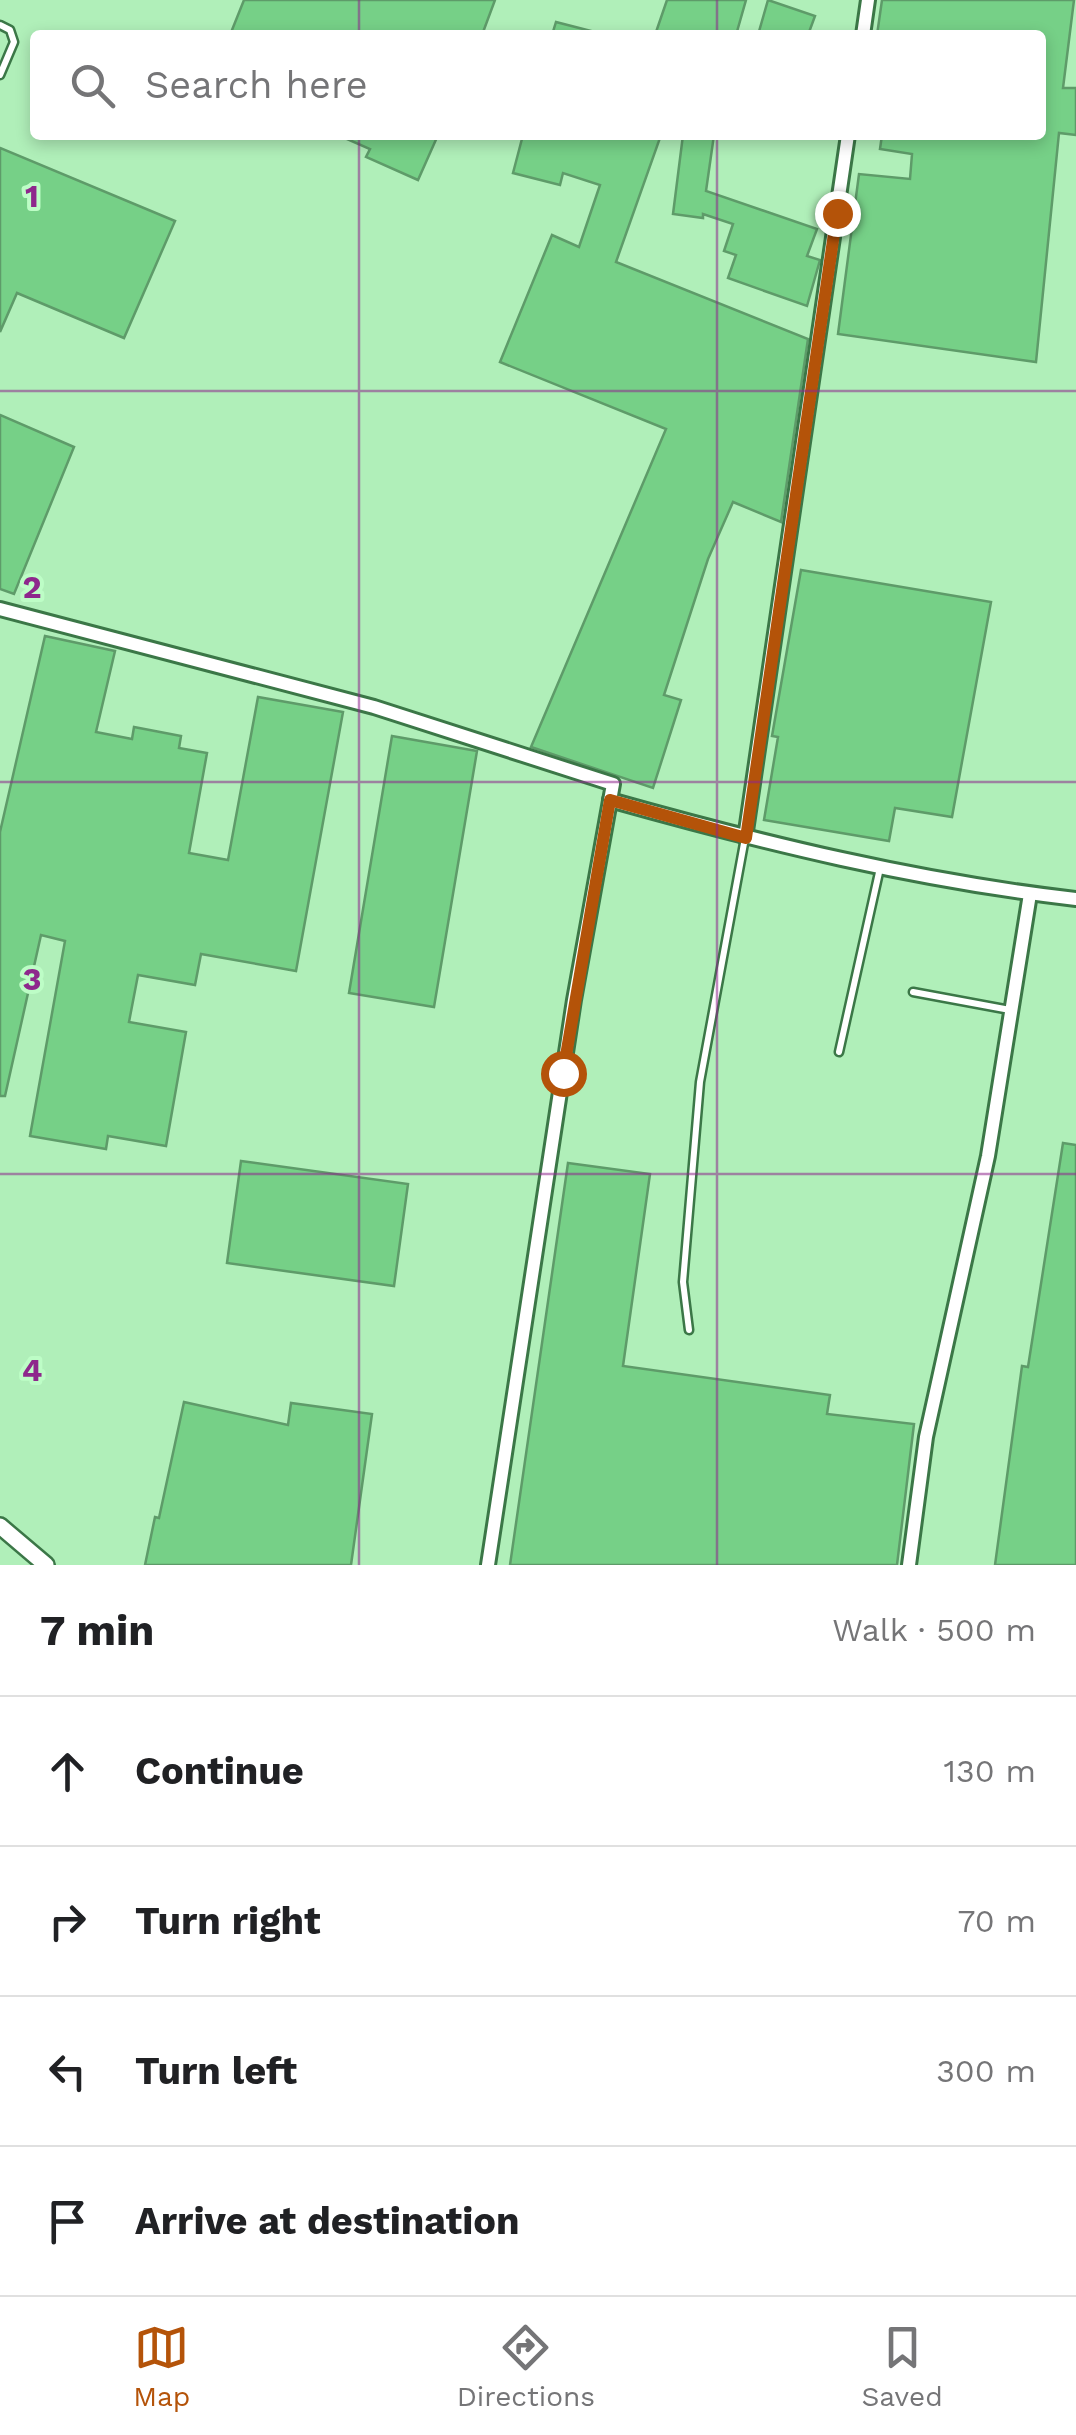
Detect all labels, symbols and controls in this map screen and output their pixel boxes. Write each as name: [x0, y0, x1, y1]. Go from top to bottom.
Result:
search box: [30, 30, 1046, 140]
icon: search: [65, 58, 120, 113]
text: Search here: [145, 63, 368, 107]
text: 1: [25, 177, 39, 215]
route end: [815, 191, 861, 237]
text: 2: [22, 568, 42, 606]
text: 3: [23, 960, 41, 998]
route start: [541, 1051, 587, 1097]
text: 4: [22, 1351, 42, 1389]
text: 7 min: [40, 1606, 154, 1655]
text: Walk · 500 m: [832, 1611, 1036, 1649]
icon: ahead: [40, 1744, 95, 1799]
text: Continue: [135, 1749, 304, 1793]
text: 130 m: [944, 1752, 1036, 1790]
icon: right: [40, 1894, 95, 1949]
text: Turn right: [135, 1899, 321, 1943]
text: 70 m: [957, 1902, 1036, 1940]
icon: left: [40, 2044, 95, 2099]
text: Turn left: [135, 2049, 297, 2093]
text: 300 m: [936, 2052, 1036, 2090]
icon: arrive: [40, 2194, 95, 2249]
text: Arrive at destination: [135, 2199, 520, 2243]
tab: Map: [133, 2320, 190, 2413]
tab: Directions: [457, 2320, 595, 2413]
tab: Saved: [861, 2320, 943, 2413]

